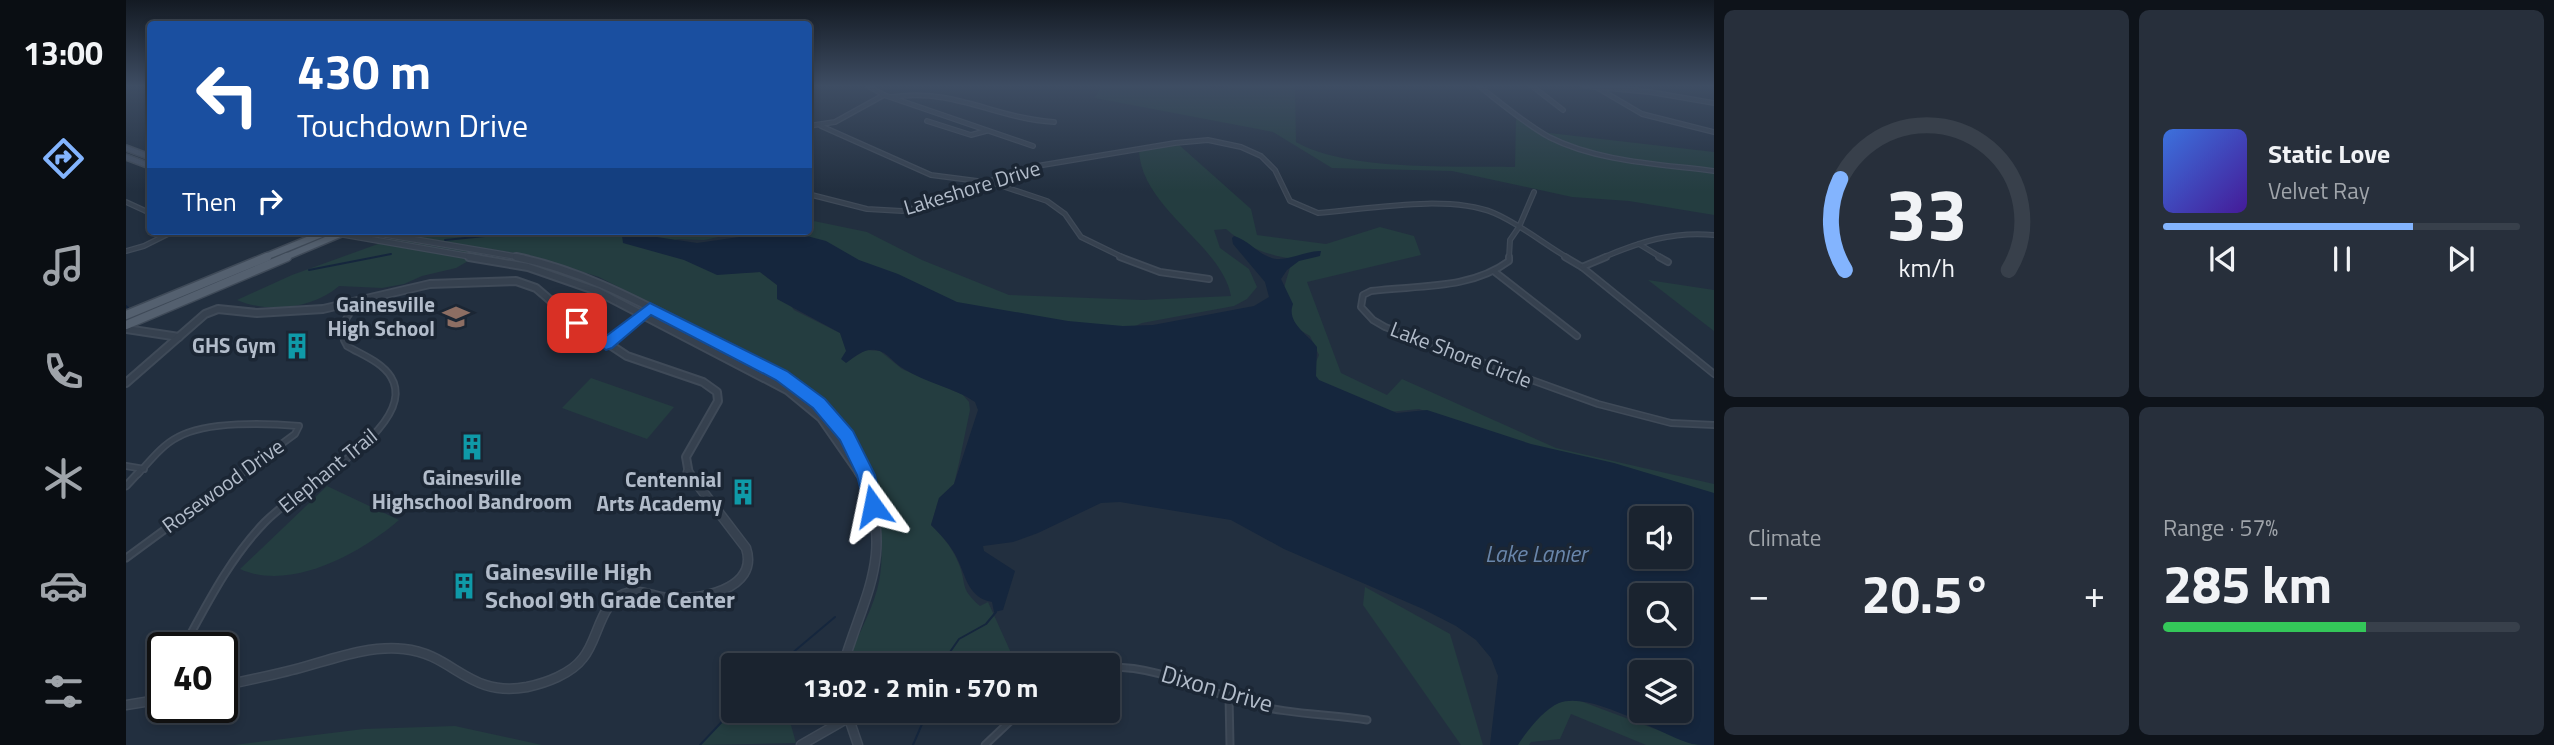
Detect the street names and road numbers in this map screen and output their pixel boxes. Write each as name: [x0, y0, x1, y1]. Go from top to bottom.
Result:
street label: Lakeshore Drive: [899, 151, 1044, 223]
street label: Lake Shore Circle: [1386, 312, 1537, 396]
street label: Elephant Trail: [271, 420, 384, 520]
street label: Rosewood Drive: [155, 430, 290, 540]
street label: Dixon Drive: [1157, 655, 1277, 721]

